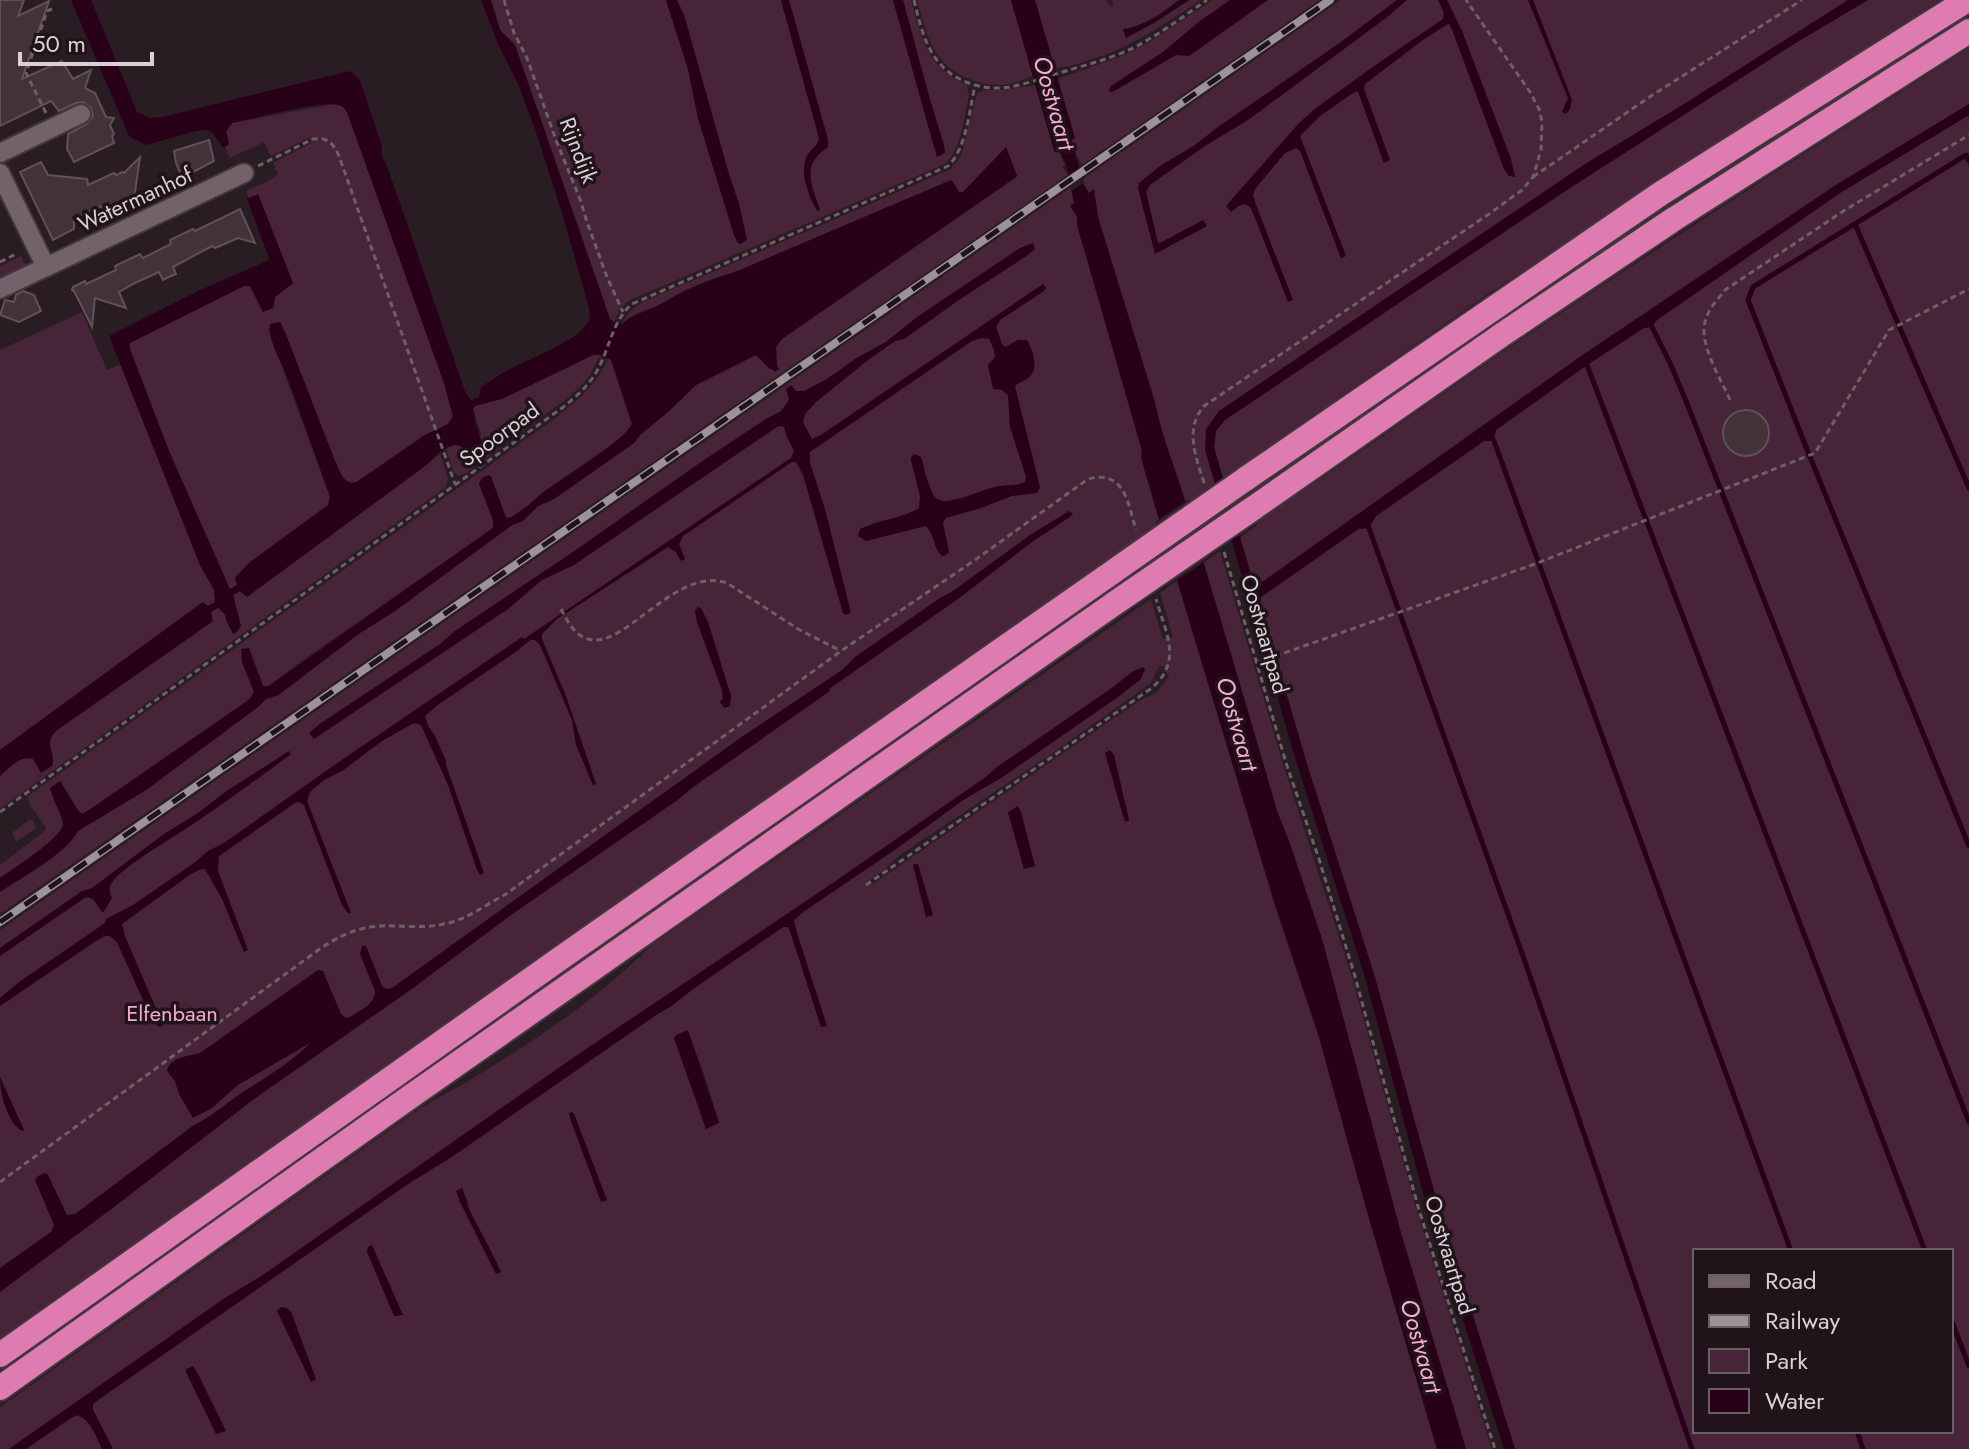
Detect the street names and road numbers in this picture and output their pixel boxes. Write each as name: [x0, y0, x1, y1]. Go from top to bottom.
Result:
street label: Rijndijk: [552, 112, 606, 188]
street label: Watermanhof: [72, 158, 198, 240]
street label: Spoorpad: [452, 394, 546, 474]
street label: Oostvaartpad: [1233, 571, 1297, 697]
street label: Oostvaartpad: [1417, 1192, 1483, 1318]

